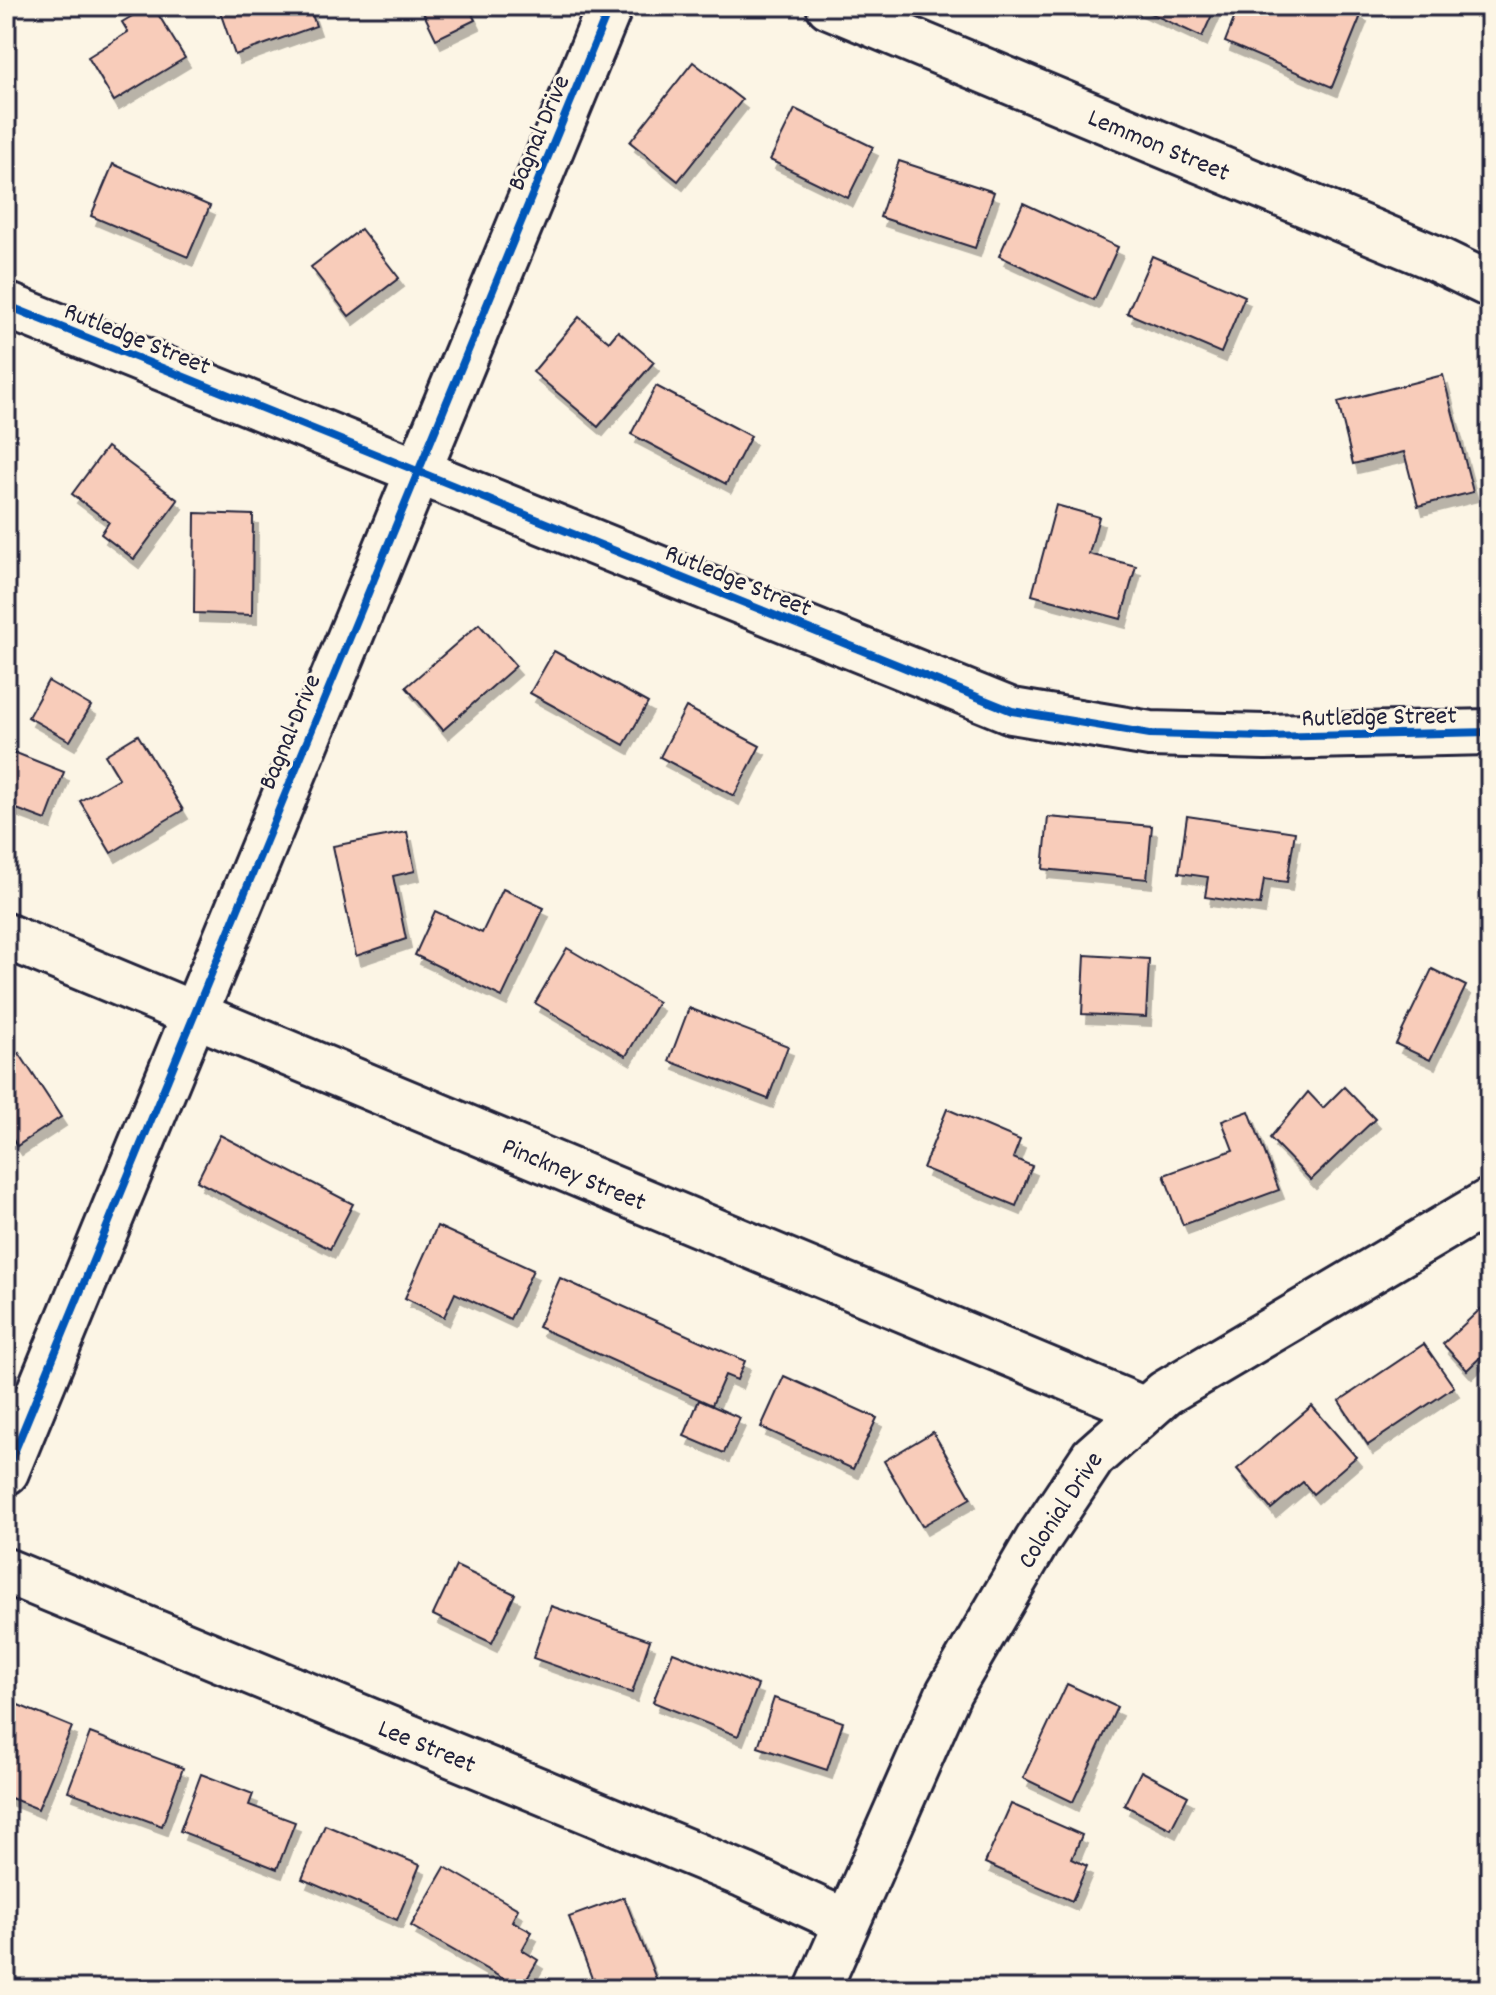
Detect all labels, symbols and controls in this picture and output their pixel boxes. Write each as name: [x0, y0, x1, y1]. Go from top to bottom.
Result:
street label: Bagnal Drive: [499, 70, 581, 197]
street label: Lemmon Street: [1082, 101, 1235, 193]
street label: Rutledge Street: [58, 294, 216, 387]
street label: Rutledge Street: [659, 536, 817, 629]
street label: Bagnal Drive: [250, 669, 332, 796]
street label: Rutledge Street: [1301, 699, 1457, 738]
street label: Pinckney Street: [496, 1129, 651, 1222]
street label: Colonial Drive: [1010, 1445, 1114, 1576]
street label: Lee Street: [372, 1711, 481, 1785]

